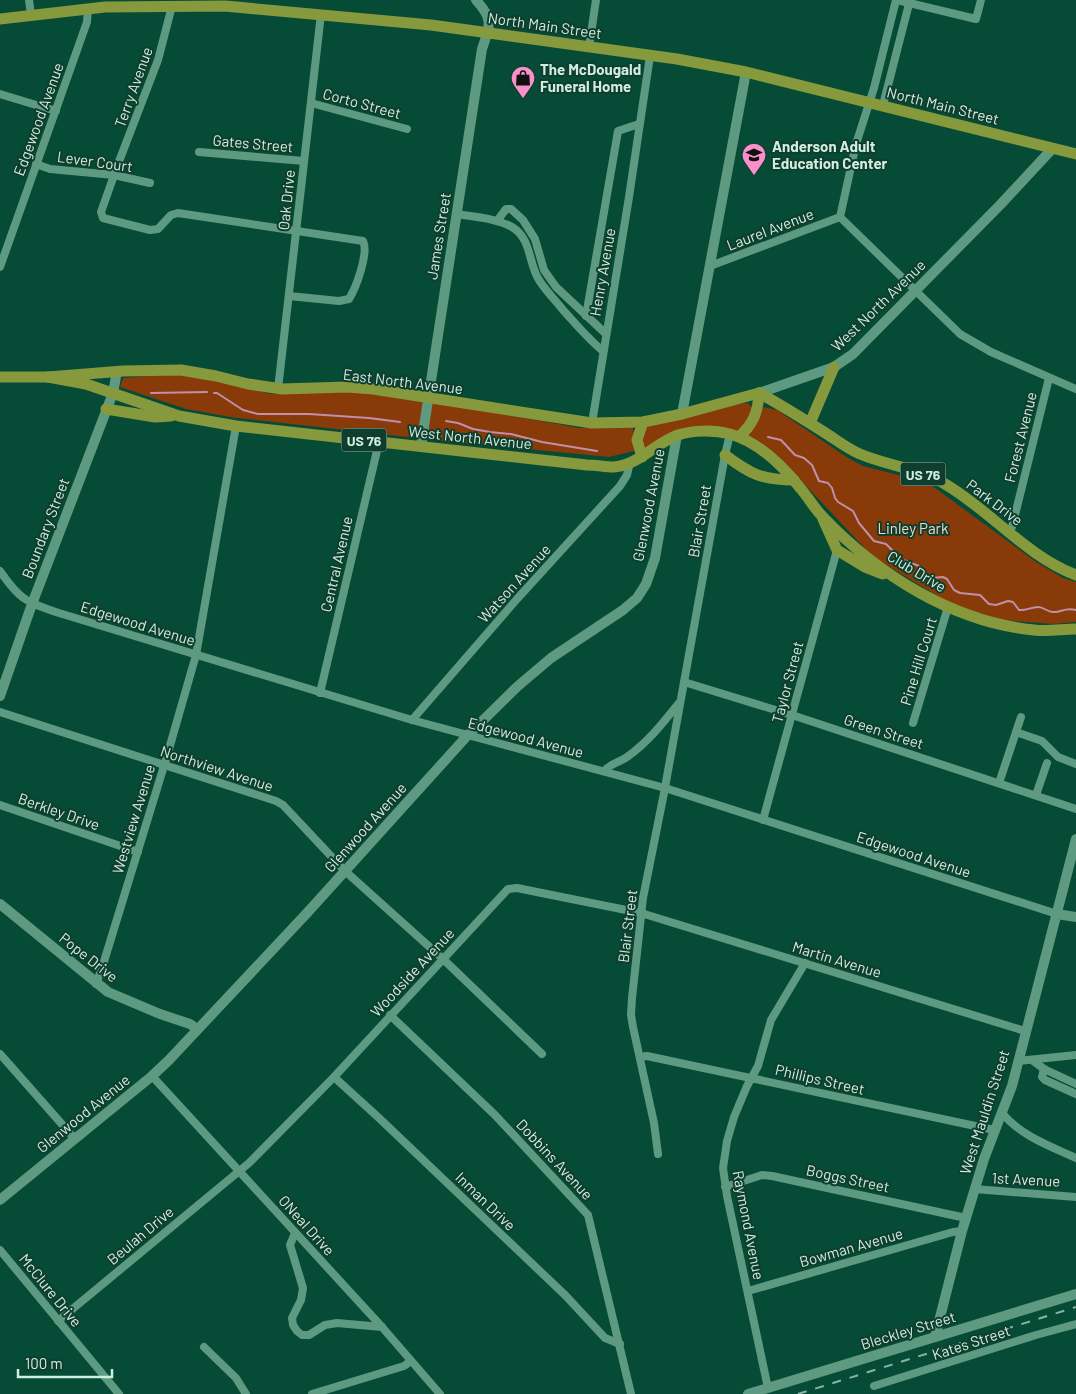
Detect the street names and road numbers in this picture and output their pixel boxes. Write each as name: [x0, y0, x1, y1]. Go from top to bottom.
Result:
street label: North Main Street: [487, 8, 603, 42]
street label: Terry Avenue: [110, 44, 156, 130]
street label: Edgewood Avenue: [9, 60, 67, 178]
street label: North Main Street: [885, 82, 1001, 128]
street label: Corto Street: [321, 84, 403, 122]
street label: Gates Street: [212, 131, 294, 155]
street label: Lever Court: [56, 147, 134, 175]
street label: Oak Drive: [274, 169, 298, 231]
street label: James Street: [422, 191, 454, 281]
street label: Laurel Avenue: [724, 204, 816, 254]
street label: Henry Avenue: [585, 226, 619, 318]
street label: West North Avenue: [827, 255, 929, 355]
street label: East North Avenue: [342, 365, 464, 397]
street label: Forest Avenue: [1000, 390, 1040, 484]
street label: West North Avenue: [407, 422, 533, 452]
road number: US 76: [342, 428, 386, 452]
street label: Glenwood Avenue: [628, 447, 668, 563]
road number: US 76: [900, 462, 946, 486]
street label: Boundary Street: [18, 475, 72, 581]
street label: Park Drive: [963, 475, 1027, 529]
street label: Blair Street: [684, 483, 714, 559]
street label: Central Avenue: [316, 514, 356, 614]
street label: Watson Avenue: [474, 540, 554, 626]
street label: Club Drive: [884, 546, 950, 596]
street label: Edgewood Avenue: [79, 597, 197, 649]
street label: Pine Hill Court: [896, 615, 940, 707]
street label: Taylor Street: [767, 639, 807, 725]
street label: Green Street: [842, 710, 926, 752]
street label: Edgewood Avenue: [466, 713, 586, 761]
street label: Northview Avenue: [158, 741, 276, 795]
street label: Westview Avenue: [108, 762, 158, 876]
street label: Glenwood Avenue: [320, 778, 410, 876]
street label: Berkley Drive: [16, 789, 102, 833]
street label: Edgewood Avenue: [855, 827, 973, 881]
street label: Blair Street: [614, 888, 640, 964]
street label: Woodside Avenue: [366, 924, 458, 1020]
street label: Pope Drive: [56, 929, 122, 985]
street label: Martin Avenue: [790, 937, 884, 981]
street label: West Mauldin Street: [955, 1047, 1013, 1177]
street label: Phillips Street: [774, 1060, 866, 1098]
street label: Glenwood Avenue: [33, 1070, 133, 1156]
street label: Dobbins Avenue: [513, 1115, 597, 1203]
street label: Boggs Street: [805, 1160, 891, 1196]
street label: Inman Drive: [452, 1168, 520, 1234]
street label: 1st Avenue: [991, 1168, 1061, 1190]
street label: Raymond Avenue: [730, 1169, 768, 1281]
street label: ONeal Drive: [275, 1191, 339, 1259]
street label: Beulah Drive: [103, 1202, 177, 1268]
street label: Bowman Avenue: [797, 1224, 905, 1270]
street label: McClure Drive: [16, 1250, 86, 1330]
street label: Bleckley Street: [858, 1307, 958, 1353]
street label: Kates Street: [930, 1321, 1012, 1363]

